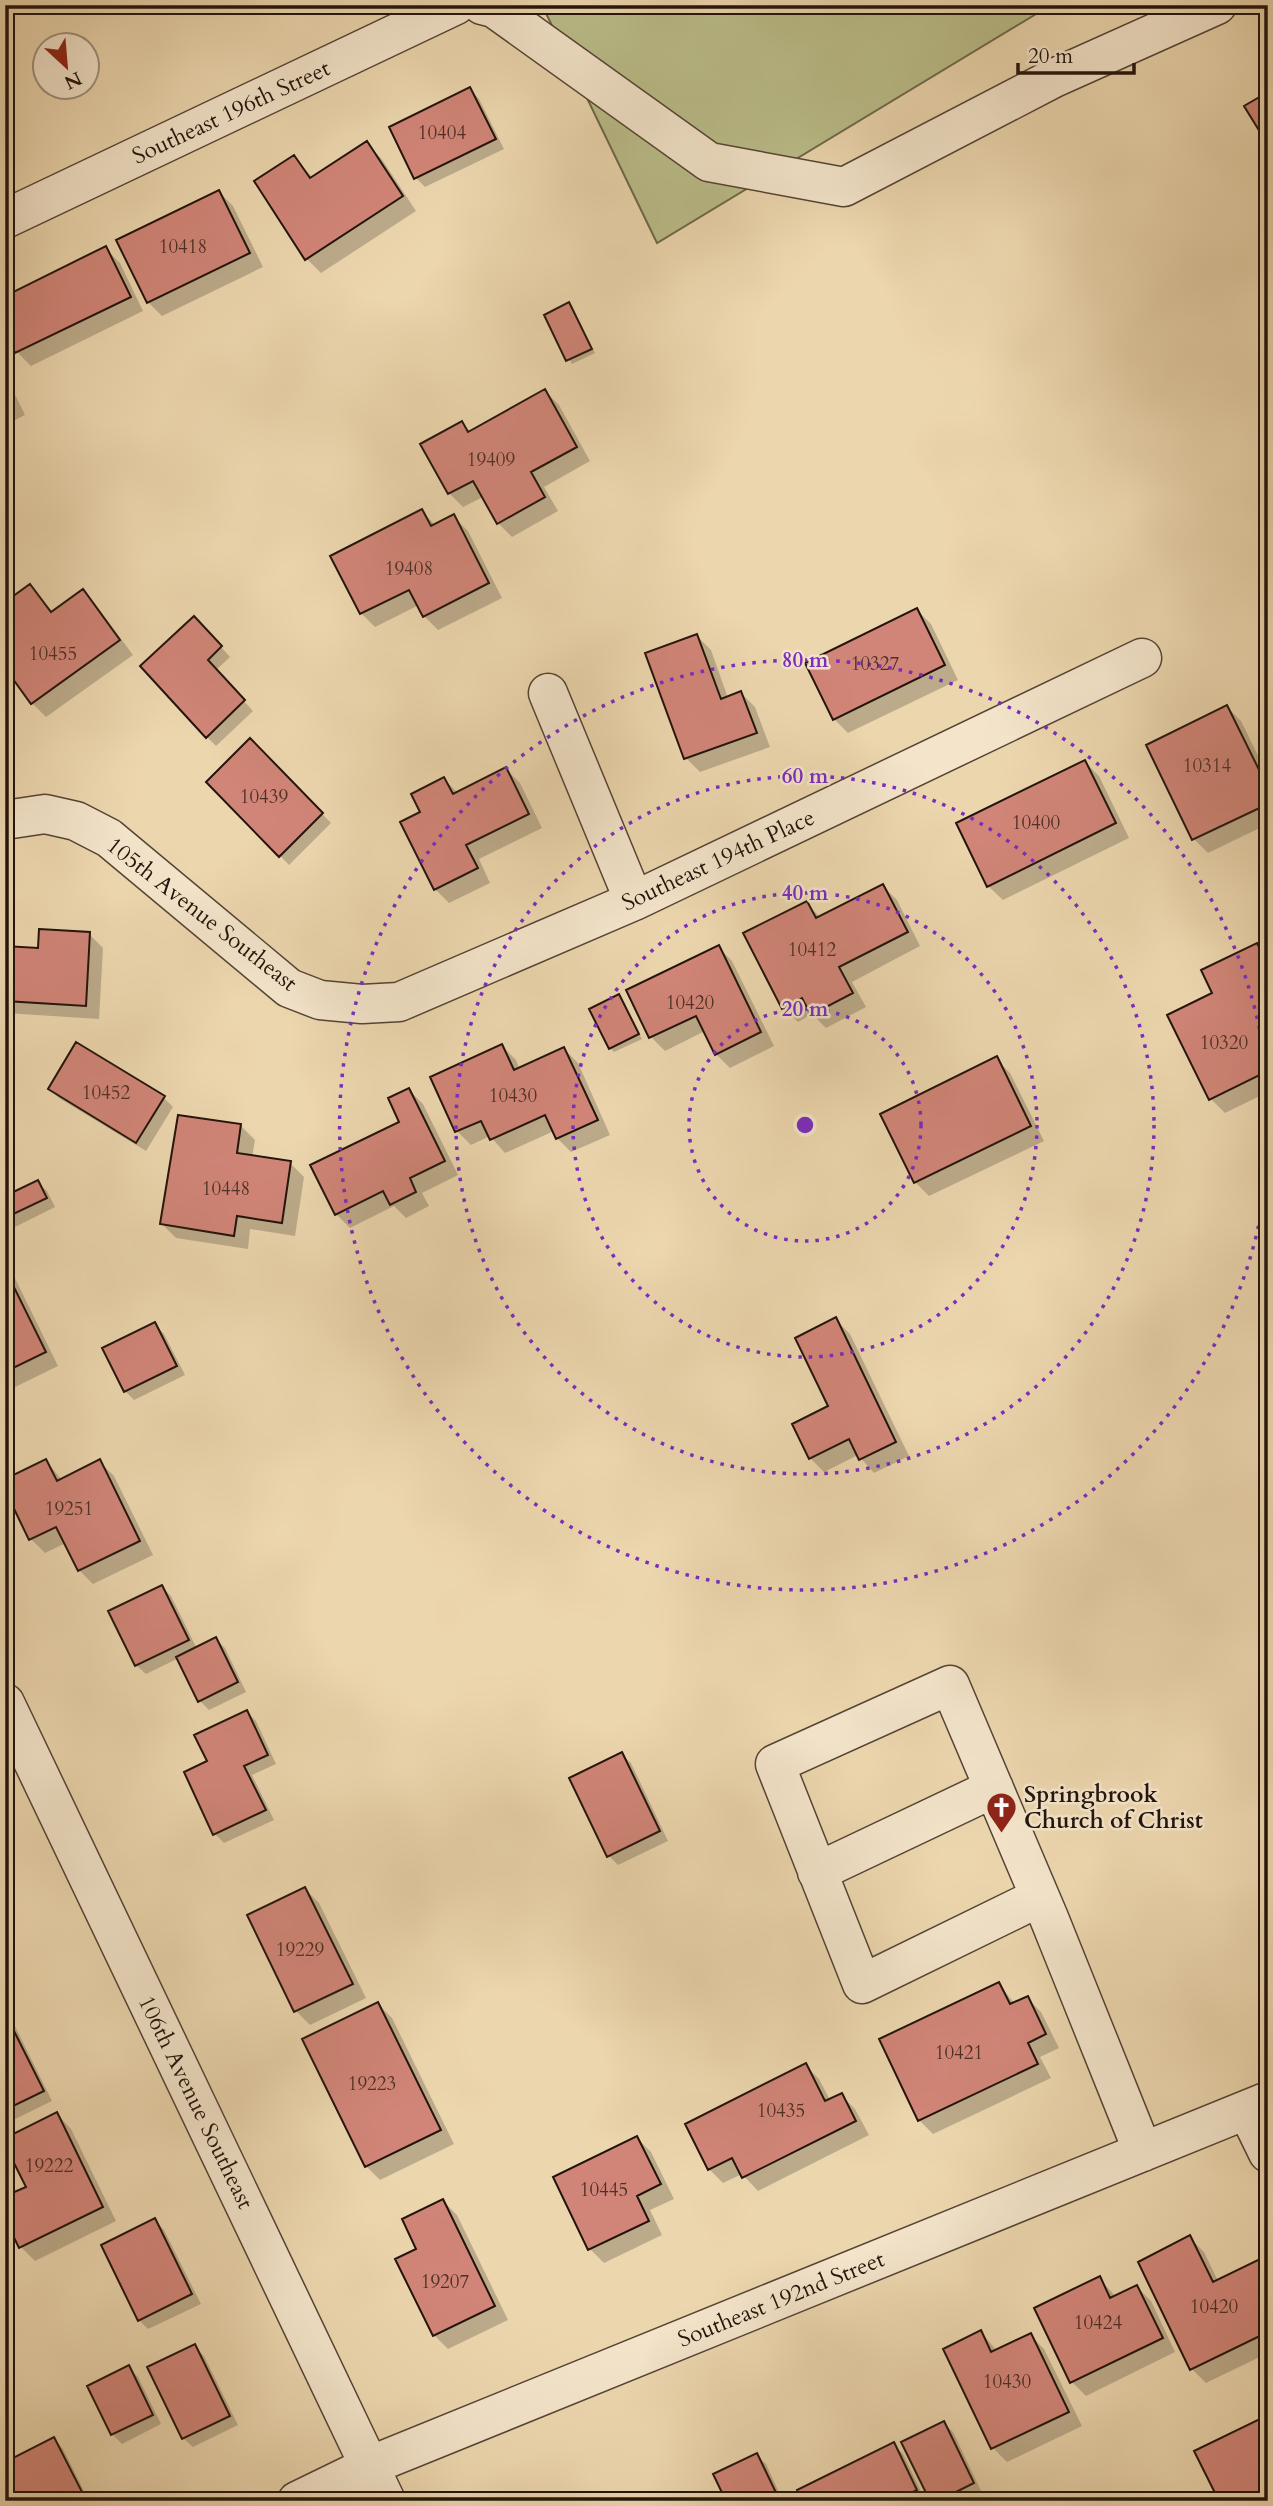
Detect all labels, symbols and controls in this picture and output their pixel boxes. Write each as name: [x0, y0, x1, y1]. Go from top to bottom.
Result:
north arrow: [32, 32, 102, 102]
scale bar: [1018, 32, 1133, 76]
text: 20 m: [1028, 42, 1073, 71]
street label: Southeast 196th Street: [127, 53, 335, 171]
text: N: [59, 65, 86, 96]
house number: 10404: [418, 120, 467, 146]
house number: 10418: [159, 234, 207, 260]
house number: 19409: [467, 447, 516, 473]
house number: 19408: [385, 556, 433, 582]
house number: 10455: [29, 641, 77, 667]
text: 80 m: [782, 646, 829, 675]
house number: 10327: [851, 651, 900, 677]
house number: 10314: [1183, 753, 1232, 779]
text: 60 m: [782, 762, 829, 791]
house number: 10439: [240, 784, 289, 810]
street label: Southeast 194th Place: [616, 802, 820, 918]
house number: 10400: [1012, 810, 1061, 836]
street label: 105th Avenue Southeast: [100, 830, 304, 998]
text: 40 m: [782, 879, 829, 908]
house number: 10412: [788, 937, 837, 963]
house number: 10420: [666, 990, 715, 1016]
text: 20 m: [782, 995, 829, 1024]
house number: 10320: [1200, 1030, 1249, 1056]
house number: 10452: [82, 1080, 131, 1106]
house number: 10430: [489, 1083, 538, 1109]
centre of rings: [793, 1113, 817, 1137]
house number: 10448: [202, 1176, 250, 1202]
house number: 19251: [45, 1496, 93, 1522]
place label: Springbrook Church of Christ: [1024, 1779, 1203, 1836]
church icon: Springbrook Church of Christ: [984, 1790, 1018, 1834]
house number: 19229: [276, 1937, 325, 1963]
street label: 106th Avenue Southeast: [131, 1990, 261, 2214]
house number: 10421: [935, 2040, 983, 2066]
house number: 19223: [348, 2071, 396, 2097]
house number: 10435: [757, 2098, 805, 2124]
house number: 19222: [25, 2153, 74, 2179]
house number: 10445: [580, 2177, 628, 2203]
street label: Southeast 192nd Street: [673, 2243, 889, 2355]
house number: 19207: [421, 2269, 470, 2295]
house number: 10420: [1190, 2294, 1239, 2320]
house number: 10424: [1074, 2310, 1123, 2336]
house number: 10430: [983, 2369, 1032, 2395]

